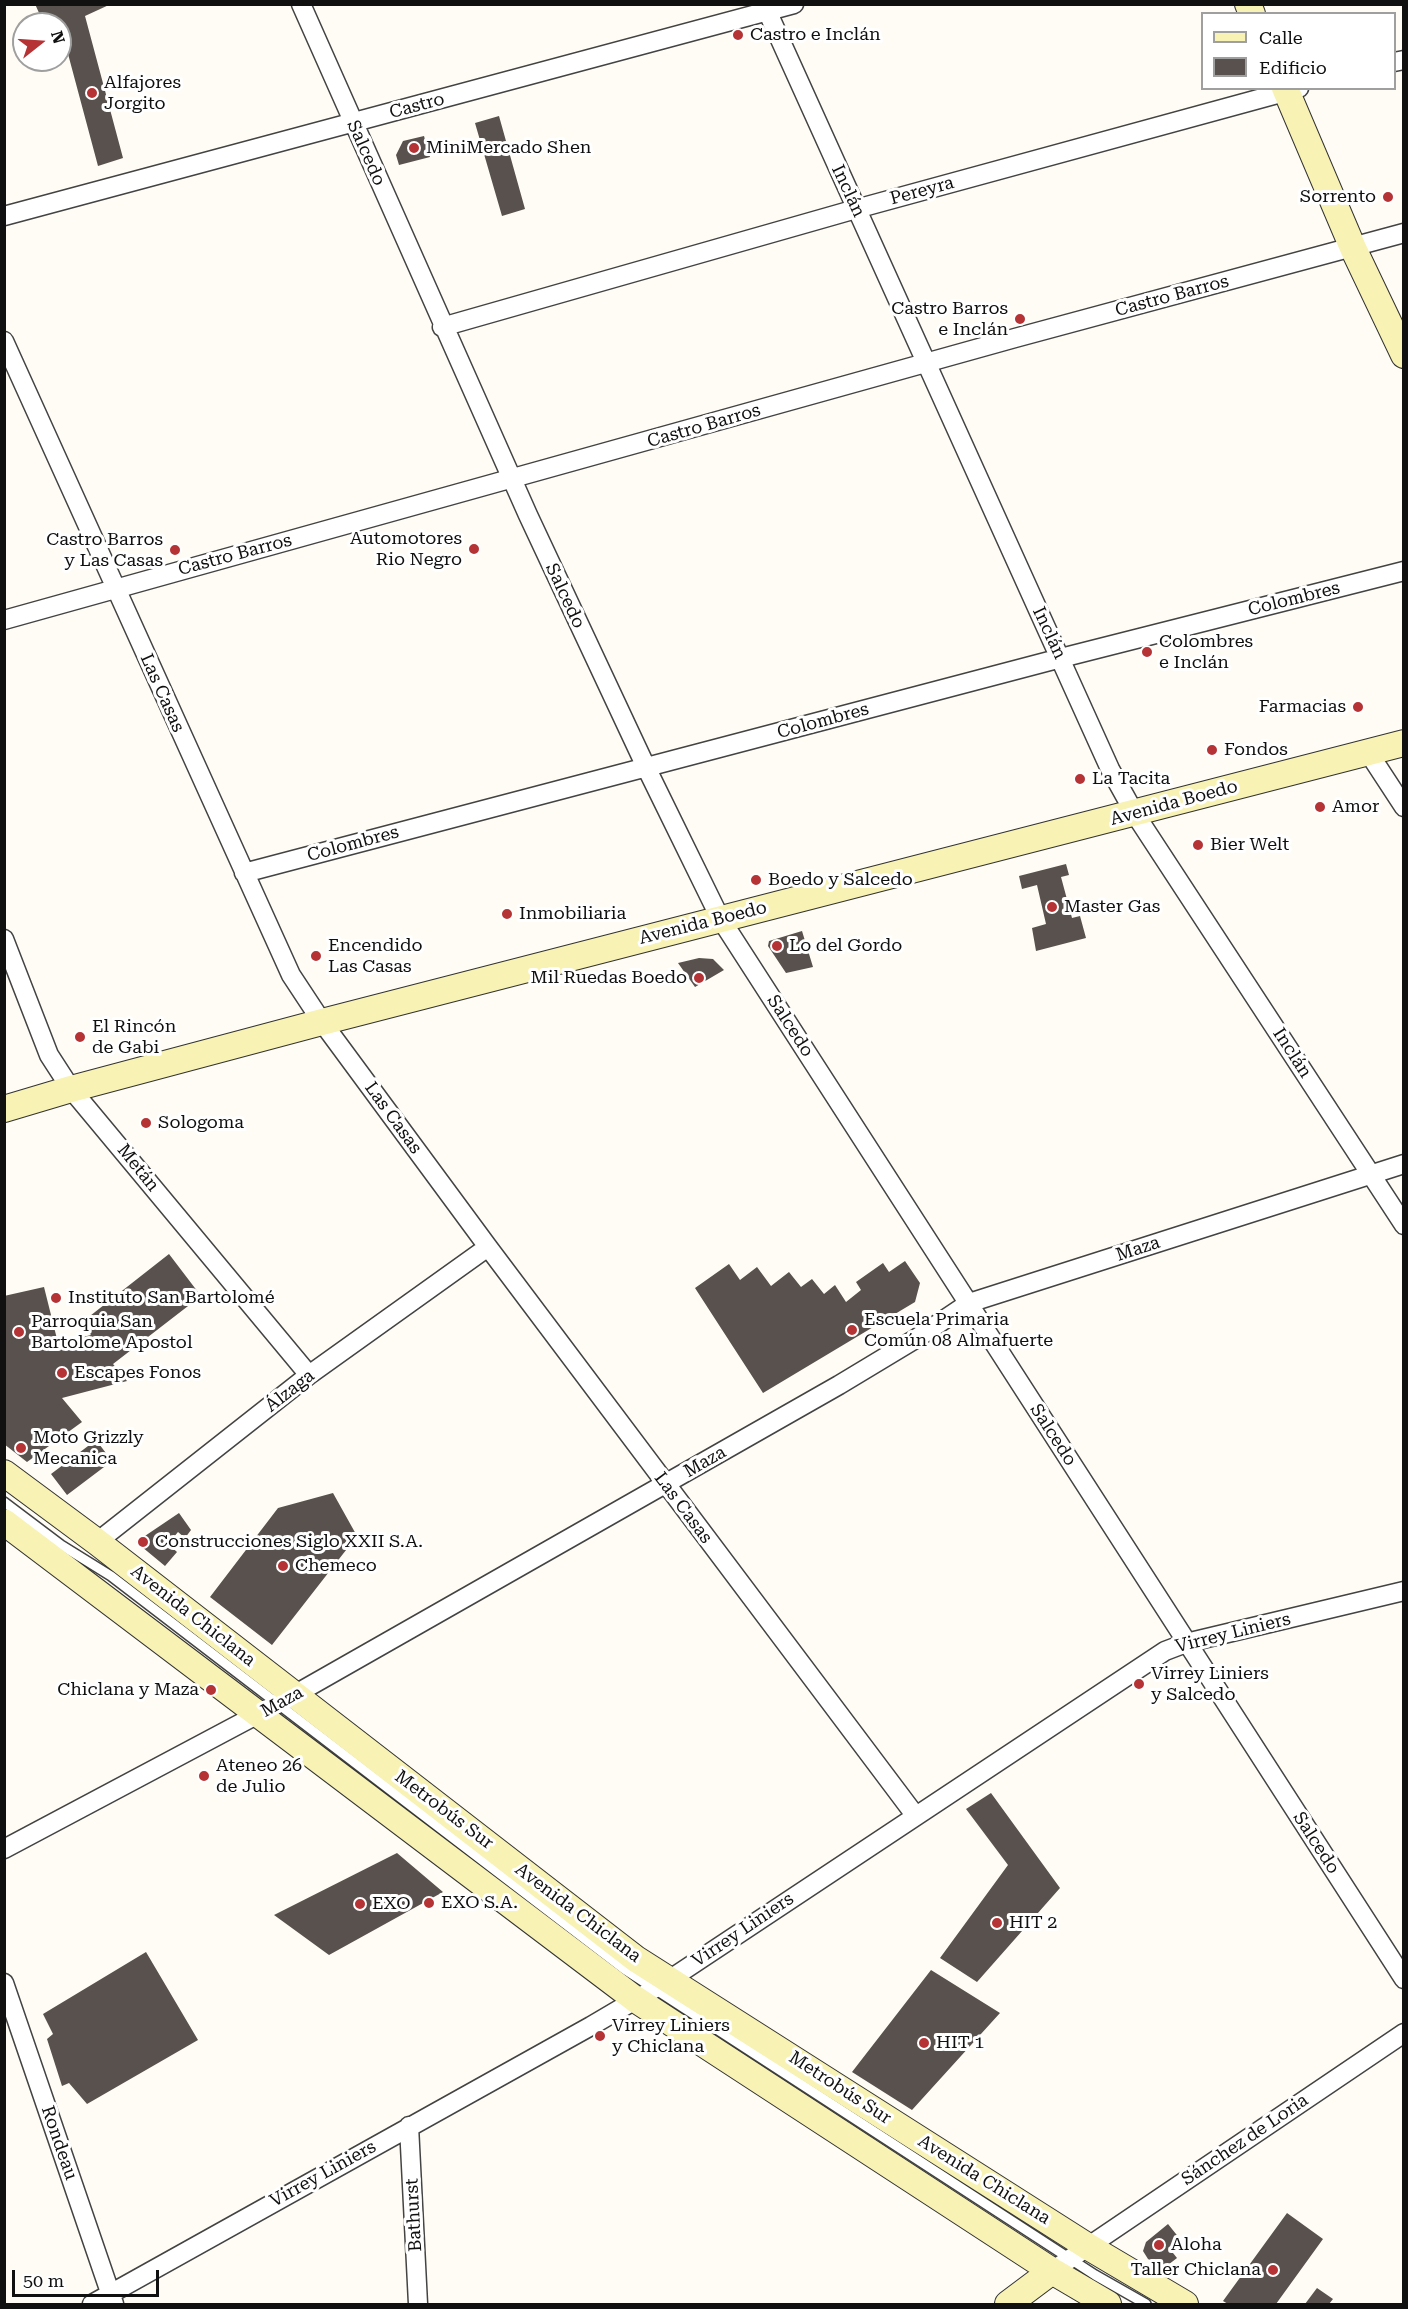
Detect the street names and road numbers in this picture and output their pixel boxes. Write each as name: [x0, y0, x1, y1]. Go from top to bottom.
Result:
street label: Castro: [387, 88, 447, 124]
street label: Salcedo: [342, 117, 390, 189]
street label: Inclán: [827, 161, 869, 221]
street label: Pereyra: [888, 172, 956, 210]
street label: Castro Barros: [1113, 270, 1231, 322]
street label: Castro Barros: [645, 400, 763, 452]
street label: Castro Barros: [176, 529, 294, 581]
street label: Salcedo: [541, 560, 589, 632]
street label: Colombres: [1246, 577, 1342, 621]
street label: Inclán: [1028, 603, 1070, 663]
street label: Las Casas: [135, 650, 189, 736]
street label: Colombres: [775, 698, 871, 744]
street label: Avenida Boedo: [1108, 776, 1240, 830]
street label: Colombres: [305, 821, 401, 867]
street label: Avenida Boedo: [637, 897, 769, 949]
street label: Salcedo: [762, 991, 818, 1061]
street label: Inclán: [1268, 1024, 1316, 1082]
street label: Las Casas: [360, 1078, 426, 1158]
street label: Metán: [112, 1140, 164, 1196]
street label: Maza: [1113, 1232, 1163, 1266]
street label: Álzaga: [261, 1365, 319, 1417]
street label: Salcedo: [1025, 1400, 1081, 1470]
street label: Maza: [680, 1441, 730, 1483]
street label: Las Casas: [649, 1468, 717, 1548]
street label: Avenida Chiclana: [126, 1561, 260, 1671]
street label: Virrey Liniers: [1173, 1608, 1293, 1658]
street label: Maza: [257, 1682, 307, 1722]
street label: Metrobús Sur: [391, 1766, 497, 1854]
street label: Salcedo: [1288, 1808, 1344, 1878]
street label: Avenida Chiclana: [511, 1859, 645, 1967]
street label: Virrey Liniers: [688, 1888, 798, 1972]
street label: Metrobús Sur: [785, 2047, 895, 2129]
street label: Sánchez de Loria: [1177, 2090, 1313, 2190]
street label: Rondeau: [36, 2103, 82, 2183]
street label: Avenida Chiclana: [914, 2131, 1054, 2229]
street label: Virrey Liniers: [266, 2136, 380, 2212]
street label: Bathurst: [401, 2178, 427, 2252]

